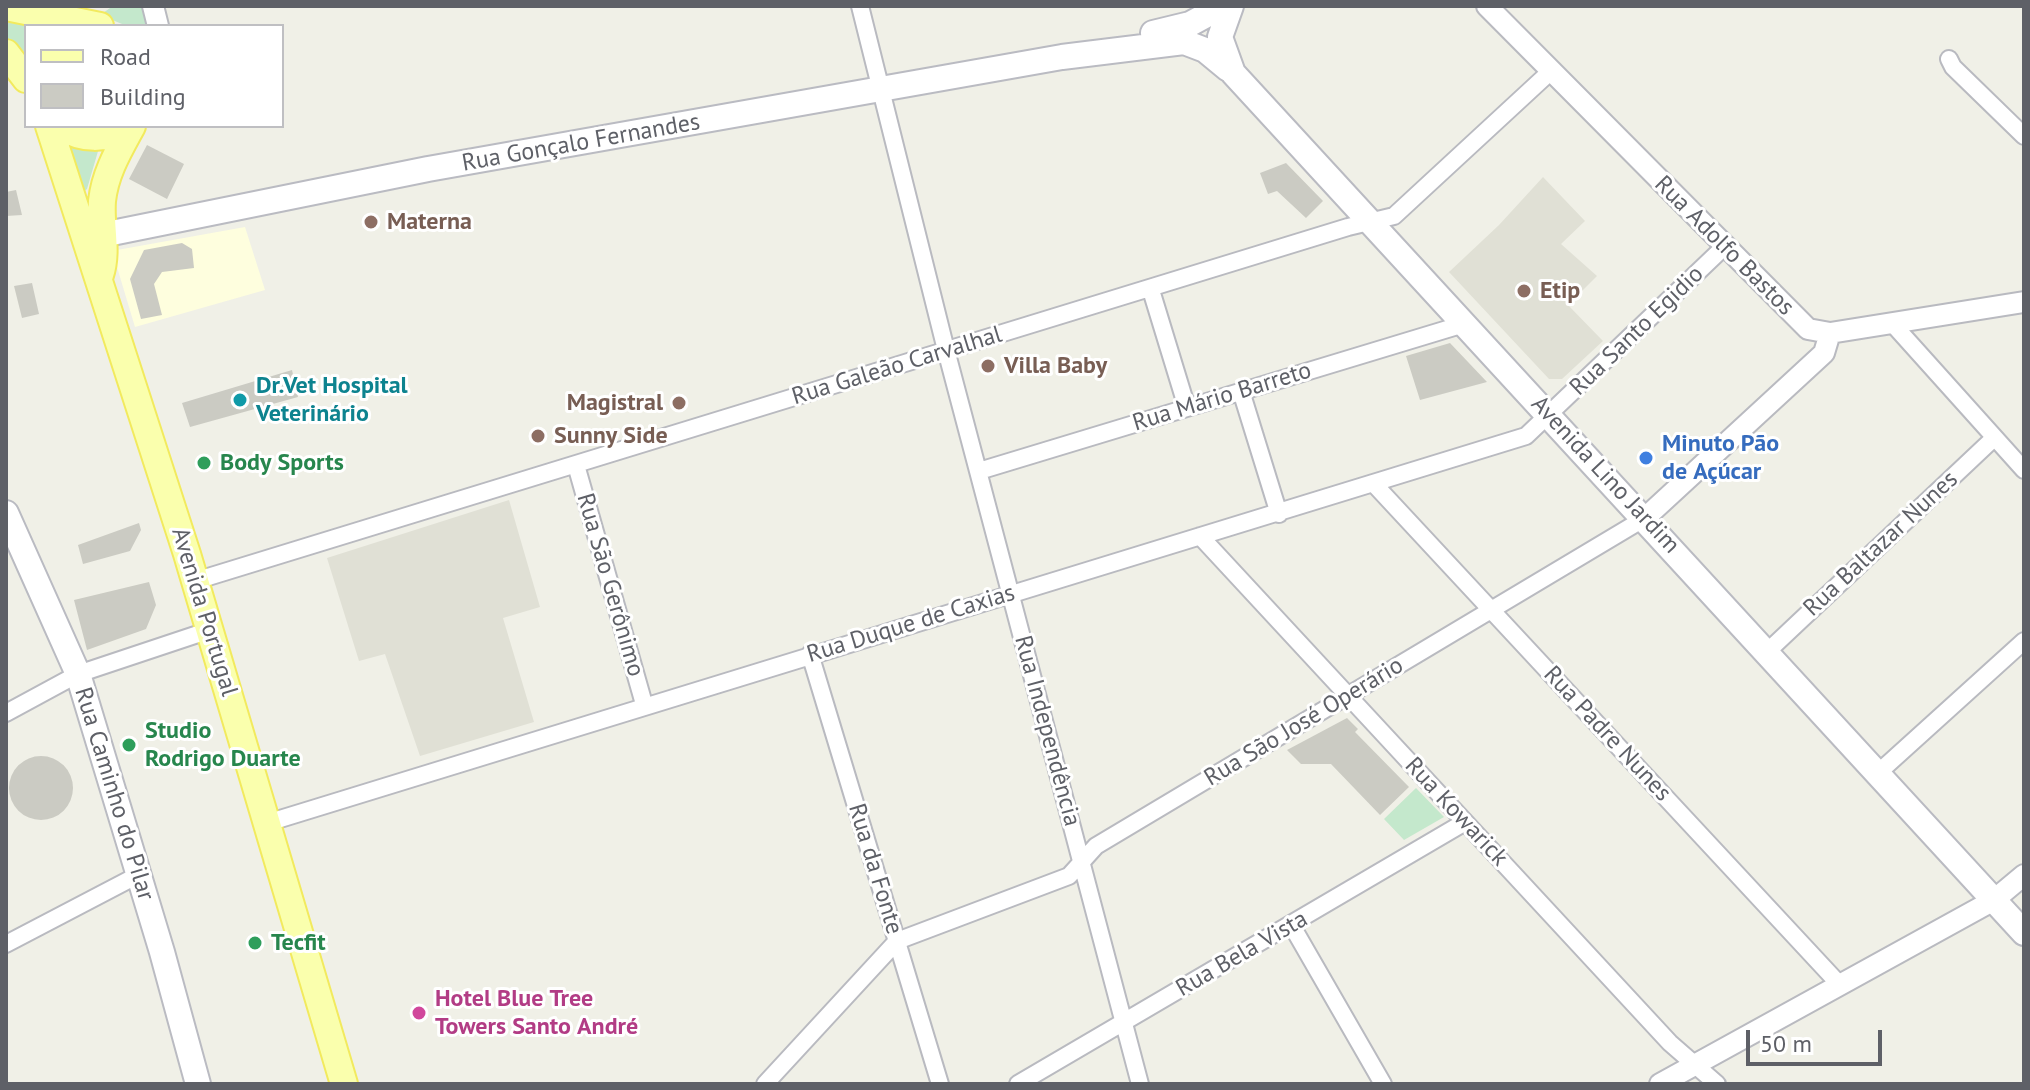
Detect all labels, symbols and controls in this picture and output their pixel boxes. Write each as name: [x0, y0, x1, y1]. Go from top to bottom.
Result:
legend: [24, 24, 284, 128]
text: Road: [100, 41, 151, 72]
text: Building: [100, 81, 186, 112]
street label: Rua Gonçalo Fernandes: [460, 108, 702, 178]
street label: Rua Adolfo Bastos: [1648, 170, 1800, 322]
place label: Materna: [387, 208, 472, 236]
marker: Materna: [362, 213, 380, 231]
street label: Rua Santo Egidio: [1564, 260, 1710, 402]
place label: Etip: [1540, 277, 1580, 305]
marker: Etip: [1515, 282, 1533, 300]
street label: Rua Galeão Carvalhal: [788, 320, 1006, 412]
place label: Villa Baby: [1004, 352, 1107, 380]
street label: Rua Mário Barreto: [1129, 356, 1315, 438]
marker: Villa Baby: [979, 357, 997, 375]
place label: Dr.Vet Hospital Veterinário: [256, 372, 408, 428]
place label: Magistral: [567, 389, 663, 417]
street label: Avenida Lino Jardim: [1525, 390, 1685, 560]
marker: Dr.Vet Hospital Veterinário: [231, 391, 249, 409]
marker: Magistral: [670, 394, 688, 412]
place label: Sunny Side: [554, 422, 668, 450]
marker: Sunny Side: [529, 427, 547, 445]
place label: Minuto Pão de Açúcar: [1662, 430, 1779, 486]
place label: Body Sports: [220, 449, 344, 477]
marker: Minuto Pão de Açúcar: [1637, 449, 1655, 467]
marker: Body Sports: [195, 454, 213, 472]
street label: Rua Baltazar Nunes: [1798, 465, 1964, 623]
street label: Rua São Gerônimo: [570, 490, 650, 680]
street label: Avenida Portugal: [165, 524, 243, 700]
street label: Rua Duque de Caxias: [804, 579, 1018, 669]
street label: Rua Independência: [1008, 633, 1086, 829]
street label: Rua São José Operário: [1199, 651, 1409, 793]
street label: Rua Padre Nunes: [1537, 661, 1677, 807]
street label: Rua Caminho do Pilar: [68, 684, 160, 904]
place label: Studio Rodrigo Duarte: [145, 717, 301, 773]
marker: Studio Rodrigo Duarte: [120, 736, 138, 754]
street label: Rua Kowarick: [1398, 752, 1514, 872]
street label: Rua da Fonte: [841, 800, 909, 938]
street label: Rua Bela Vista: [1171, 905, 1313, 1003]
place label: Tecfit: [271, 929, 326, 957]
marker: Tecfit: [246, 934, 264, 952]
place label: Hotel Blue Tree Towers Santo André: [435, 985, 638, 1041]
marker: Hotel Blue Tree Towers Santo André: [410, 1004, 428, 1022]
scale bar: [1750, 1014, 1886, 1064]
text: 50 m: [1760, 1028, 1812, 1059]

